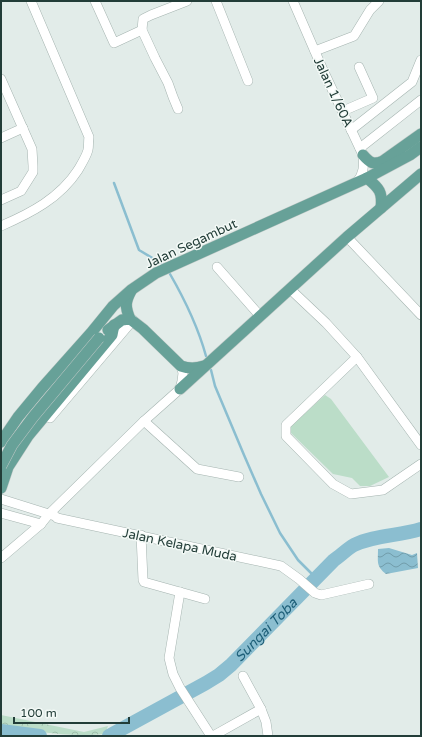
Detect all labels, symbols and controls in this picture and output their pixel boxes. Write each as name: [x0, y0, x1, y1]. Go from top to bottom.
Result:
street label: Jalan 1/60A: [310, 55, 356, 130]
street label: Jalan Segambut: [143, 216, 240, 272]
street label: Jalan Kelapa Muda: [121, 525, 238, 565]
water label: Sungai Toba: [231, 594, 302, 665]
scale bar: [14, 699, 129, 725]
text: 100 m: [20, 706, 57, 720]

